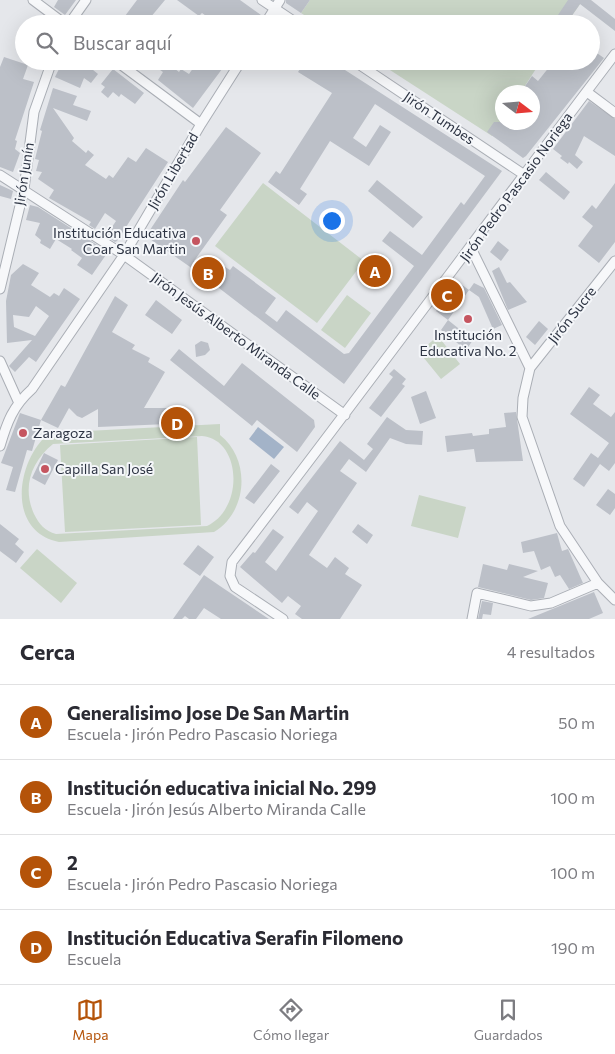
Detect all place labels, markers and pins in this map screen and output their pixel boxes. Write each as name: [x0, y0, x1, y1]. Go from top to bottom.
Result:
place label: Institución Educativa Coar San Martin: [53, 224, 186, 257]
marker: Institución Educativa Coar San Martin: [190, 235, 202, 247]
pin: A: [359, 252, 391, 290]
pin: B: [192, 254, 224, 292]
pin: C: [431, 276, 463, 314]
marker: Institución Educativa No. 2: [462, 313, 474, 325]
place label: Institución Educativa No. 2: [419, 326, 517, 359]
pin: D: [161, 404, 193, 442]
place label: Zaragoza: [33, 424, 93, 441]
marker: Zaragoza: [17, 427, 29, 439]
place label: Capilla San José: [55, 460, 153, 477]
marker: Capilla San José: [39, 463, 51, 475]

